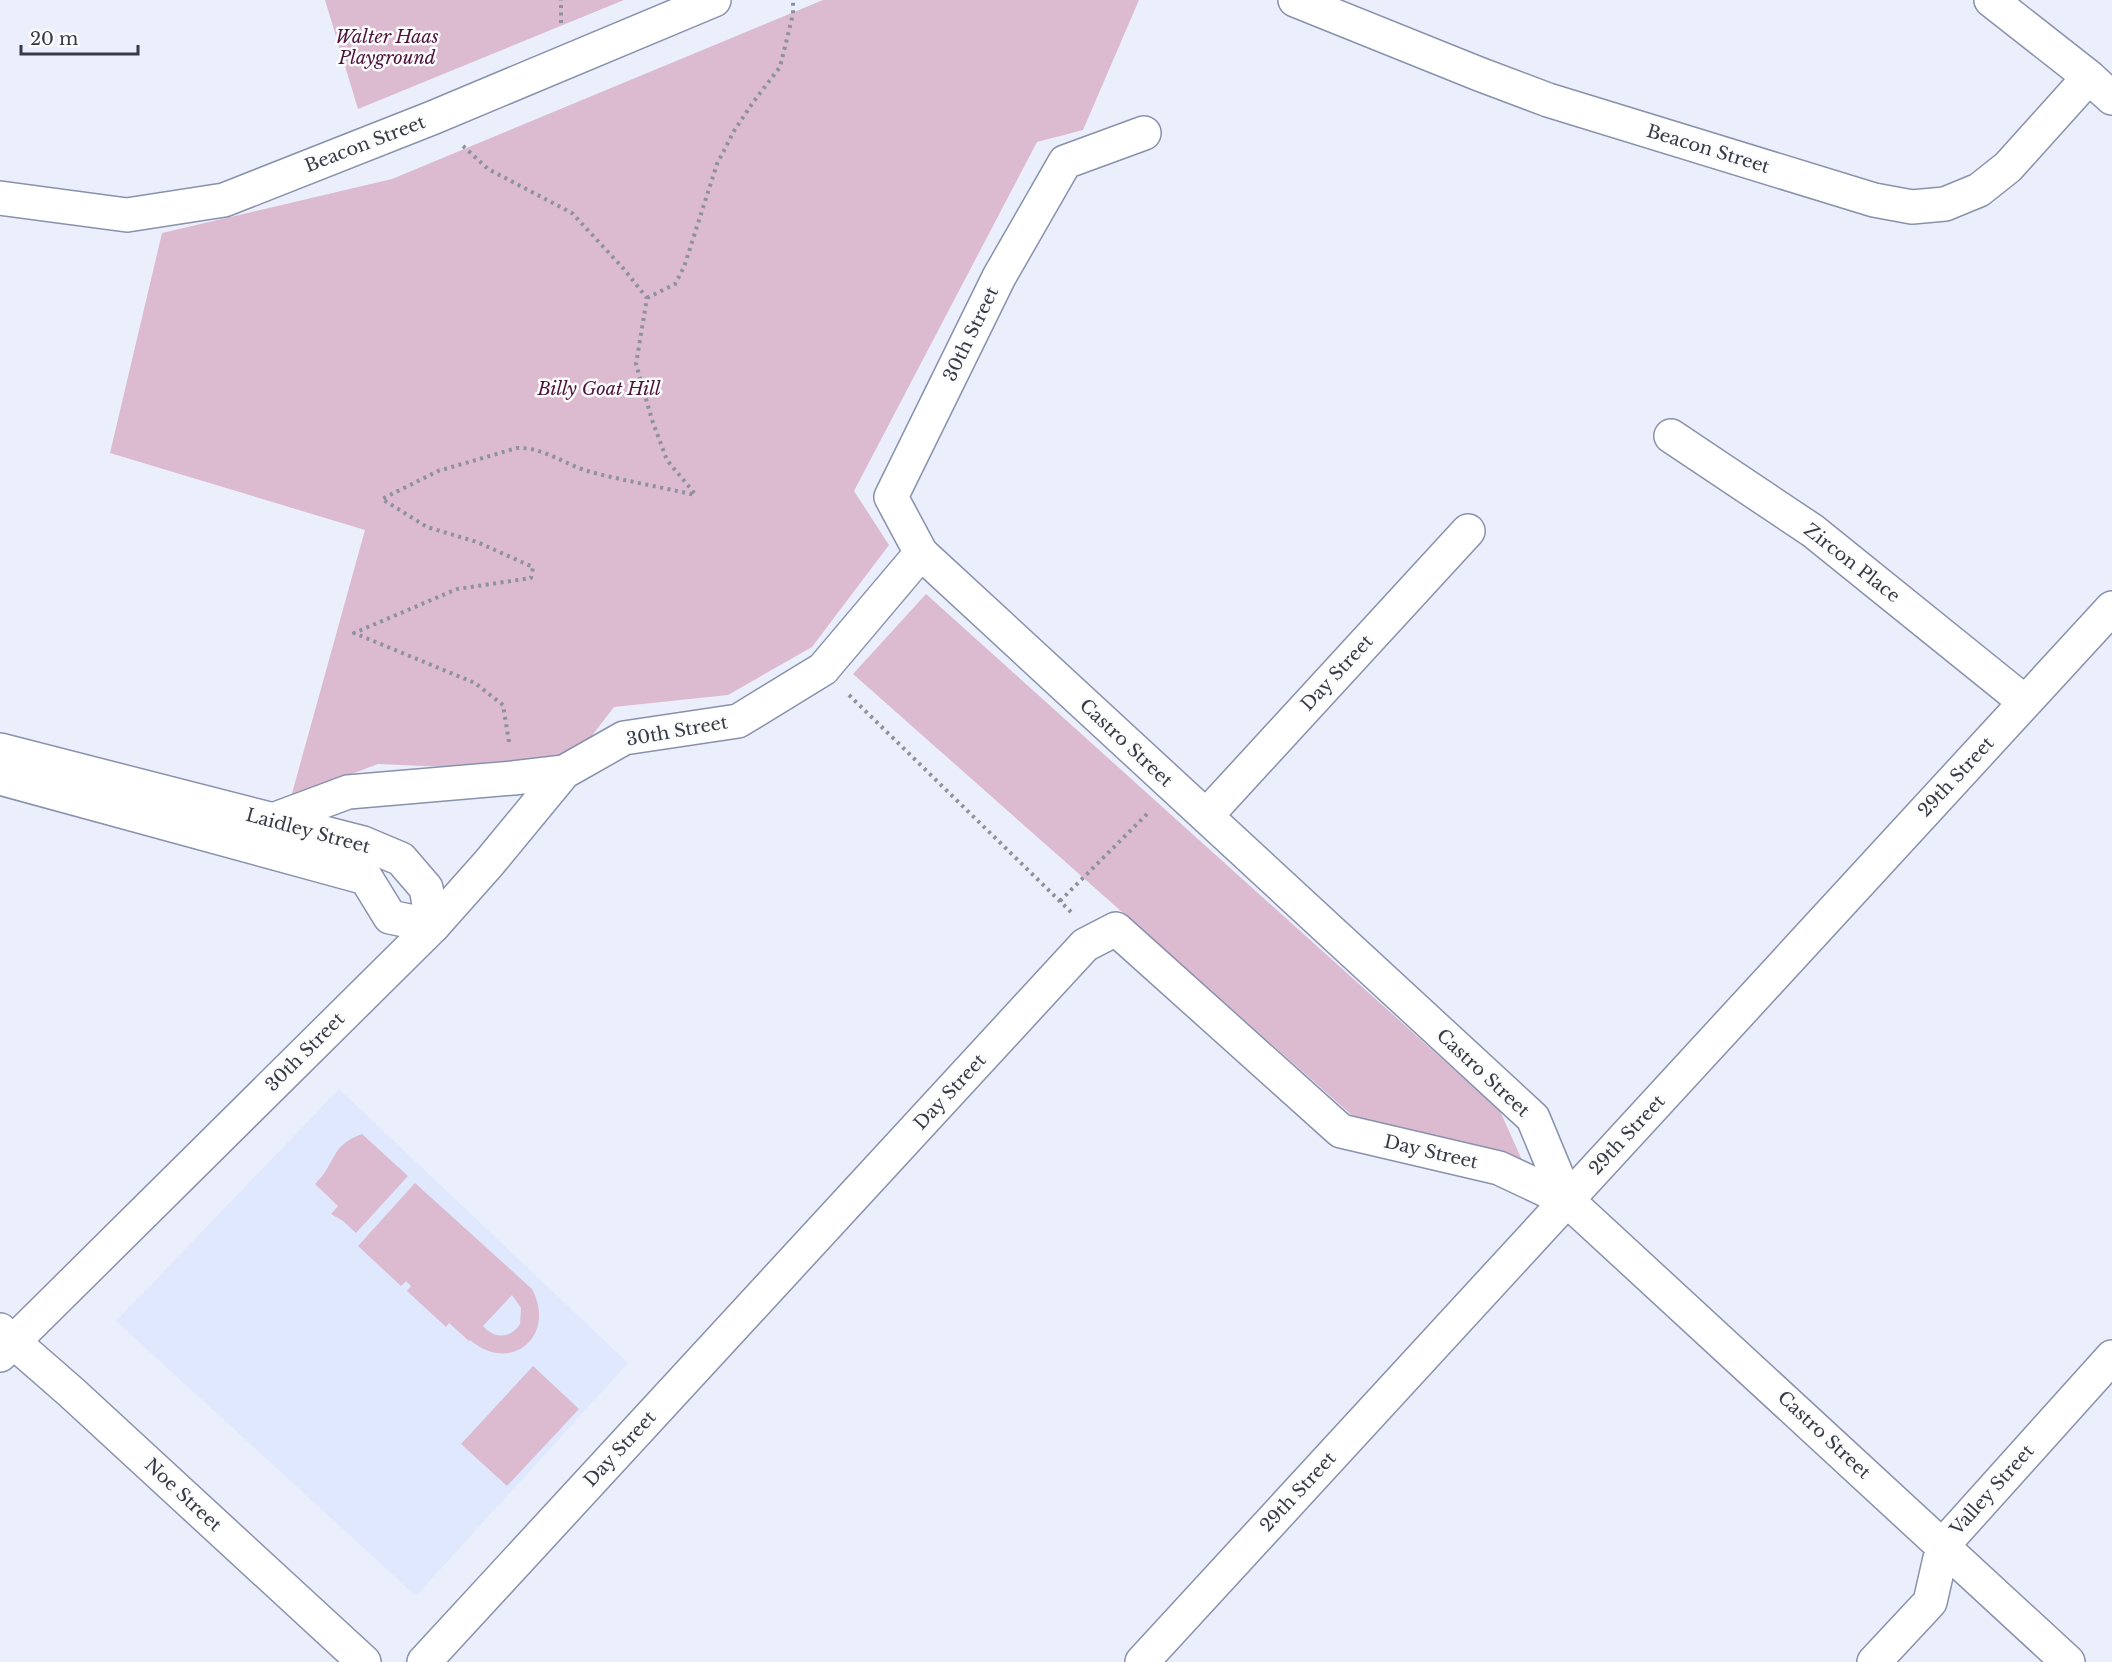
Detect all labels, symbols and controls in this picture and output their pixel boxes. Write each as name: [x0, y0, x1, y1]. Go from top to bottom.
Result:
scale bar: [21, 18, 138, 56]
park label: Walter Haas Playground: [335, 26, 439, 69]
text: 20 m: [30, 28, 78, 50]
street label: Beacon Street: [302, 111, 429, 177]
street label: Beacon Street: [1644, 120, 1772, 178]
street label: 30th Street: [939, 283, 1003, 385]
park label: Billy Goat Hill: [536, 378, 661, 400]
street label: Zircon Place: [1800, 519, 1904, 607]
street label: Day Street: [1296, 630, 1378, 715]
street label: Castro Street: [1075, 694, 1177, 792]
street label: 30th Street: [625, 711, 730, 751]
street label: 29th Street: [1913, 732, 1999, 821]
street label: Laidley Street: [244, 804, 373, 858]
street label: 30th Street: [261, 1008, 349, 1096]
street label: Castro Street: [1432, 1024, 1534, 1122]
street label: Day Street: [909, 1049, 991, 1134]
street label: 29th Street: [1584, 1090, 1670, 1179]
street label: Day Street: [1382, 1131, 1480, 1174]
street label: Castro Street: [1773, 1386, 1875, 1484]
street label: Day Street: [579, 1406, 661, 1491]
street label: Valley Street: [1945, 1440, 2039, 1541]
street label: 29th Street: [1255, 1447, 1341, 1536]
street label: Noe Street: [140, 1454, 226, 1536]

